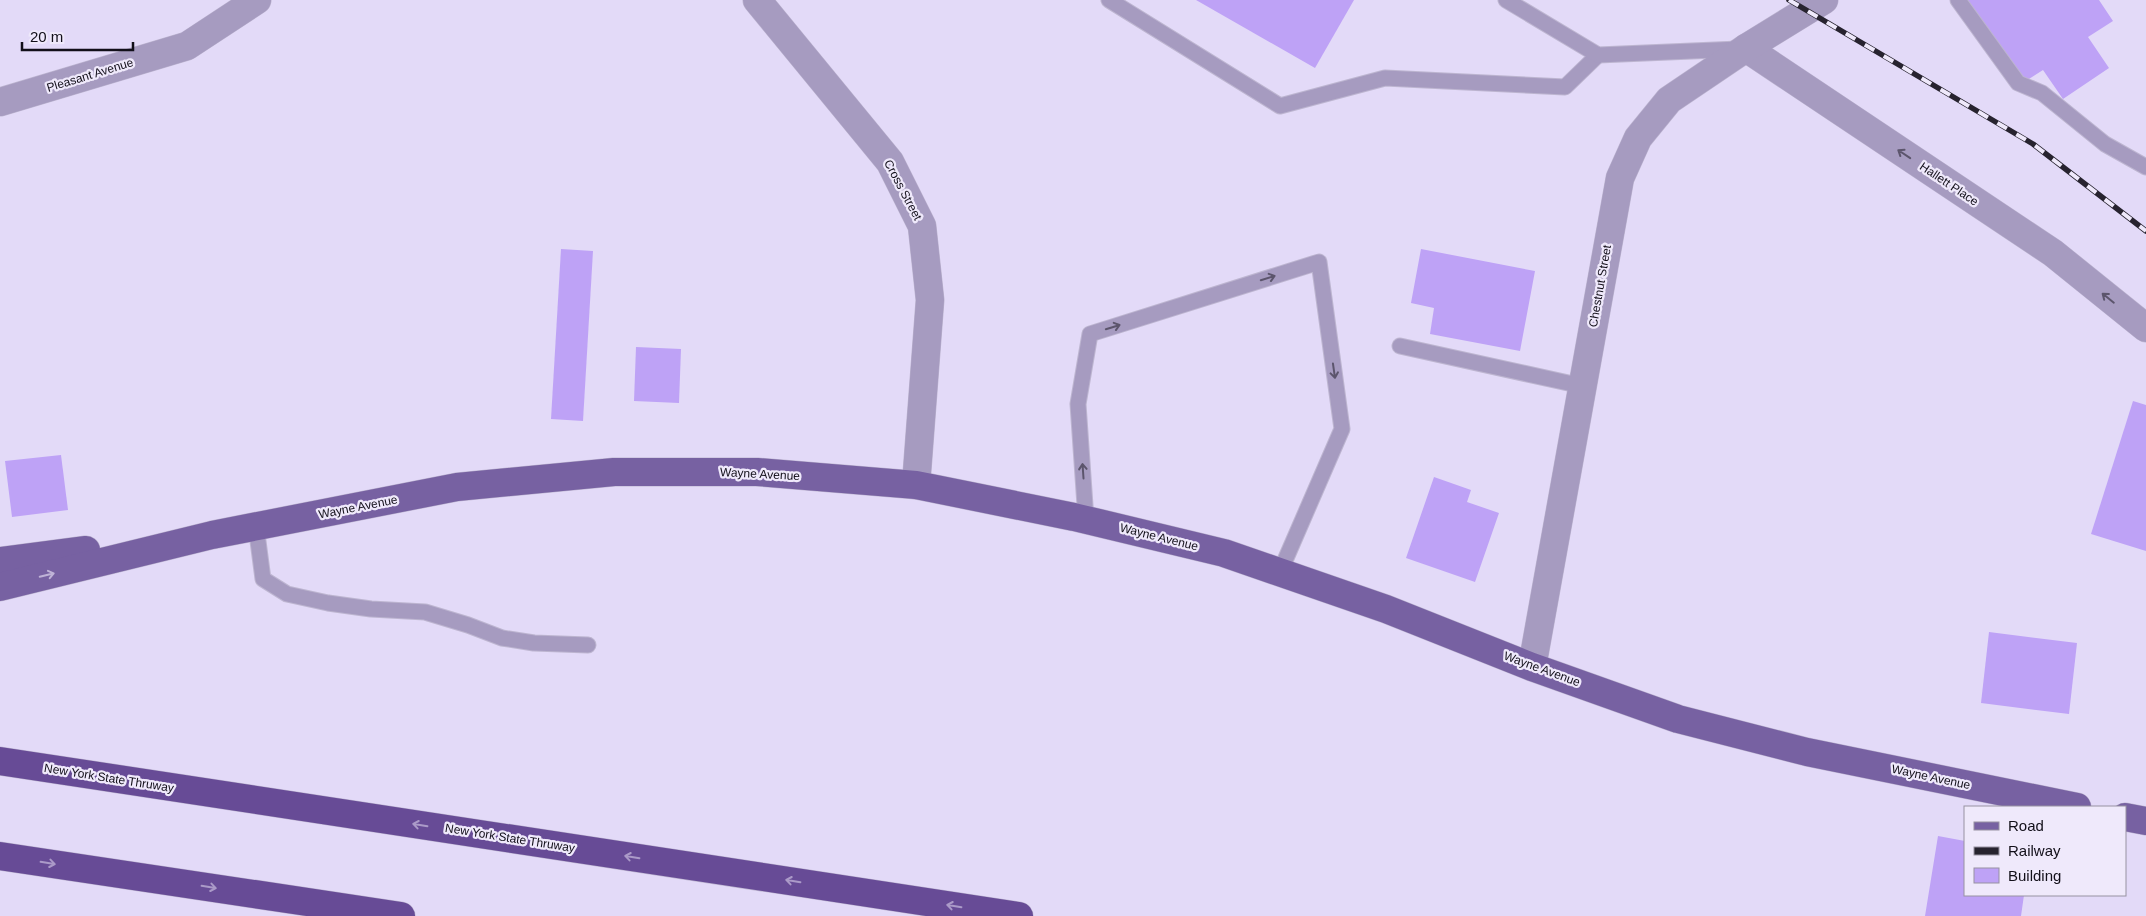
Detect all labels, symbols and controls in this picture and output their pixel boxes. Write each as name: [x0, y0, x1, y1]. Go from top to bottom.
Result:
scale bar: [22, 20, 134, 52]
text: 20 m: [30, 28, 63, 45]
street label: Pleasant Avenue: [45, 55, 135, 95]
one-way arrow: [1897, 149, 1911, 159]
street label: Cross Street: [881, 157, 925, 223]
street label: Hallett Place: [1917, 159, 1981, 209]
street label: Chestnut Street: [1586, 243, 1614, 328]
one-way arrow: [1260, 273, 1276, 283]
one-way arrow: [2102, 292, 2115, 303]
one-way arrow: [1105, 322, 1121, 331]
one-way arrow: [1329, 363, 1339, 379]
one-way arrow: [1078, 463, 1088, 479]
street label: Wayne Avenue: [720, 465, 801, 483]
street label: Wayne Avenue: [317, 492, 399, 522]
street label: Wayne Avenue: [1118, 521, 1200, 554]
one-way arrow: [39, 570, 55, 579]
street label: Wayne Avenue: [1502, 649, 1582, 689]
street label: New York State Thruway: [43, 761, 175, 795]
street label: Wayne Avenue: [1890, 762, 1972, 792]
legend: [1964, 806, 2126, 896]
text: Road: [2008, 817, 2044, 834]
one-way arrow: [412, 819, 428, 829]
street label: New York State Thruway: [444, 821, 576, 855]
text: Railway: [2008, 842, 2061, 859]
one-way arrow: [625, 851, 641, 861]
one-way arrow: [40, 858, 56, 868]
text: Building: [2008, 867, 2061, 884]
one-way arrow: [785, 875, 801, 885]
one-way arrow: [201, 882, 217, 892]
one-way arrow: [946, 900, 962, 910]

